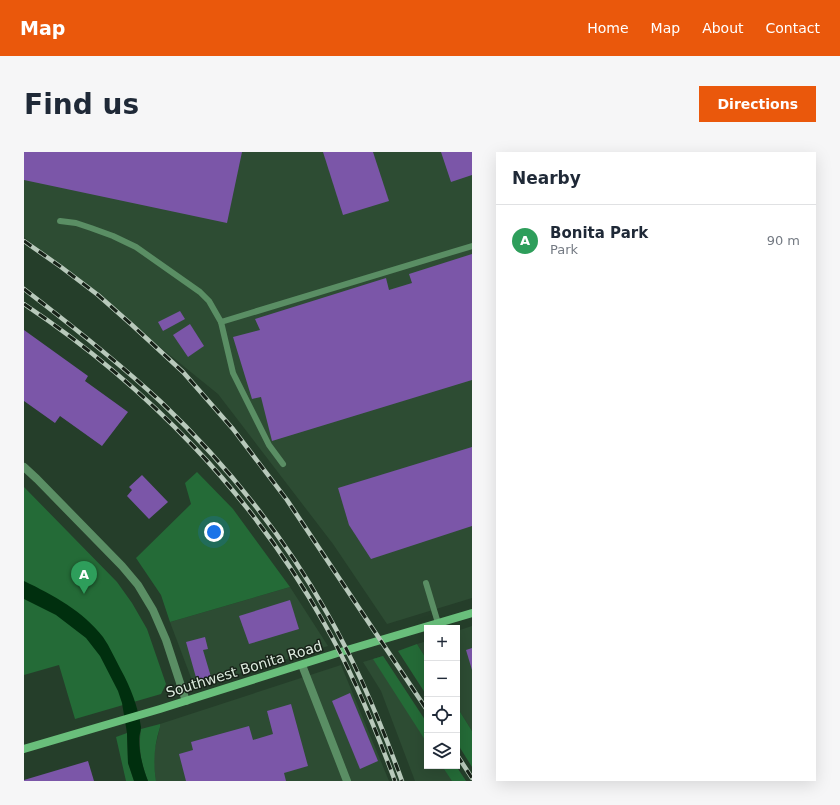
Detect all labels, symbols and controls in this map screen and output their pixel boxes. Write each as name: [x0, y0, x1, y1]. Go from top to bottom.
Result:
text: Map: [20, 17, 65, 39]
text: Home: [587, 20, 629, 36]
text: Map: [651, 20, 680, 36]
text: About: [702, 20, 744, 36]
text: Contact: [766, 20, 820, 36]
button: Directions: [699, 86, 816, 122]
text: Find us: [24, 88, 139, 121]
text: Nearby: [512, 168, 581, 188]
text: Bonita Park: [550, 224, 648, 242]
text: A: [520, 233, 530, 248]
text: 90 m: [767, 233, 800, 248]
text: Park: [550, 242, 578, 257]
your location: [204, 522, 224, 542]
pin: A: [71, 561, 97, 594]
map controls: [424, 625, 460, 769]
button: +: [424, 625, 460, 661]
street label: Southwest Bonita Road: [164, 638, 324, 700]
button: −: [424, 661, 460, 697]
button: locate: [424, 697, 460, 733]
button: layers: [424, 733, 460, 769]

